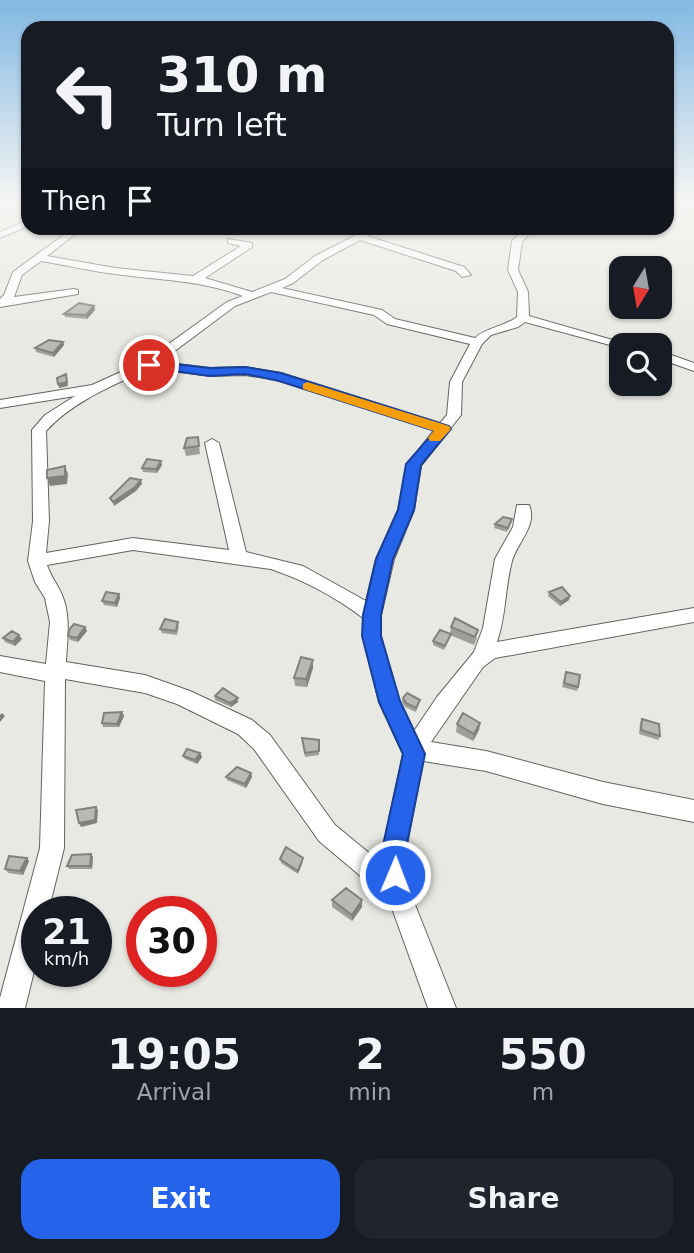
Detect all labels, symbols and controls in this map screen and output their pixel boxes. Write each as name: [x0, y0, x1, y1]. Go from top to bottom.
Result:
text: 310 m: [157, 47, 327, 104]
icon: left: [42, 49, 133, 140]
text: Turn left: [157, 106, 287, 144]
icon: arrive: [121, 182, 159, 220]
text: Then: [42, 186, 107, 216]
north arrow: [609, 256, 672, 318]
map controls: [609, 256, 672, 396]
button: search: [609, 333, 672, 396]
pin: [119, 335, 179, 395]
icon: arrive: [130, 346, 168, 384]
position arrow: [358, 838, 432, 912]
speed limit sign: 30: [126, 896, 217, 987]
text: 21: [42, 912, 91, 952]
text: km/h: [44, 948, 89, 969]
text: 19:05: [107, 1030, 241, 1079]
text: 2: [355, 1030, 385, 1079]
text: 550: [499, 1030, 587, 1079]
text: Arrival: [137, 1079, 212, 1105]
text: min: [348, 1079, 392, 1105]
text: m: [532, 1079, 554, 1105]
button: Exit: [21, 1159, 340, 1239]
button: Share: [354, 1159, 673, 1239]

